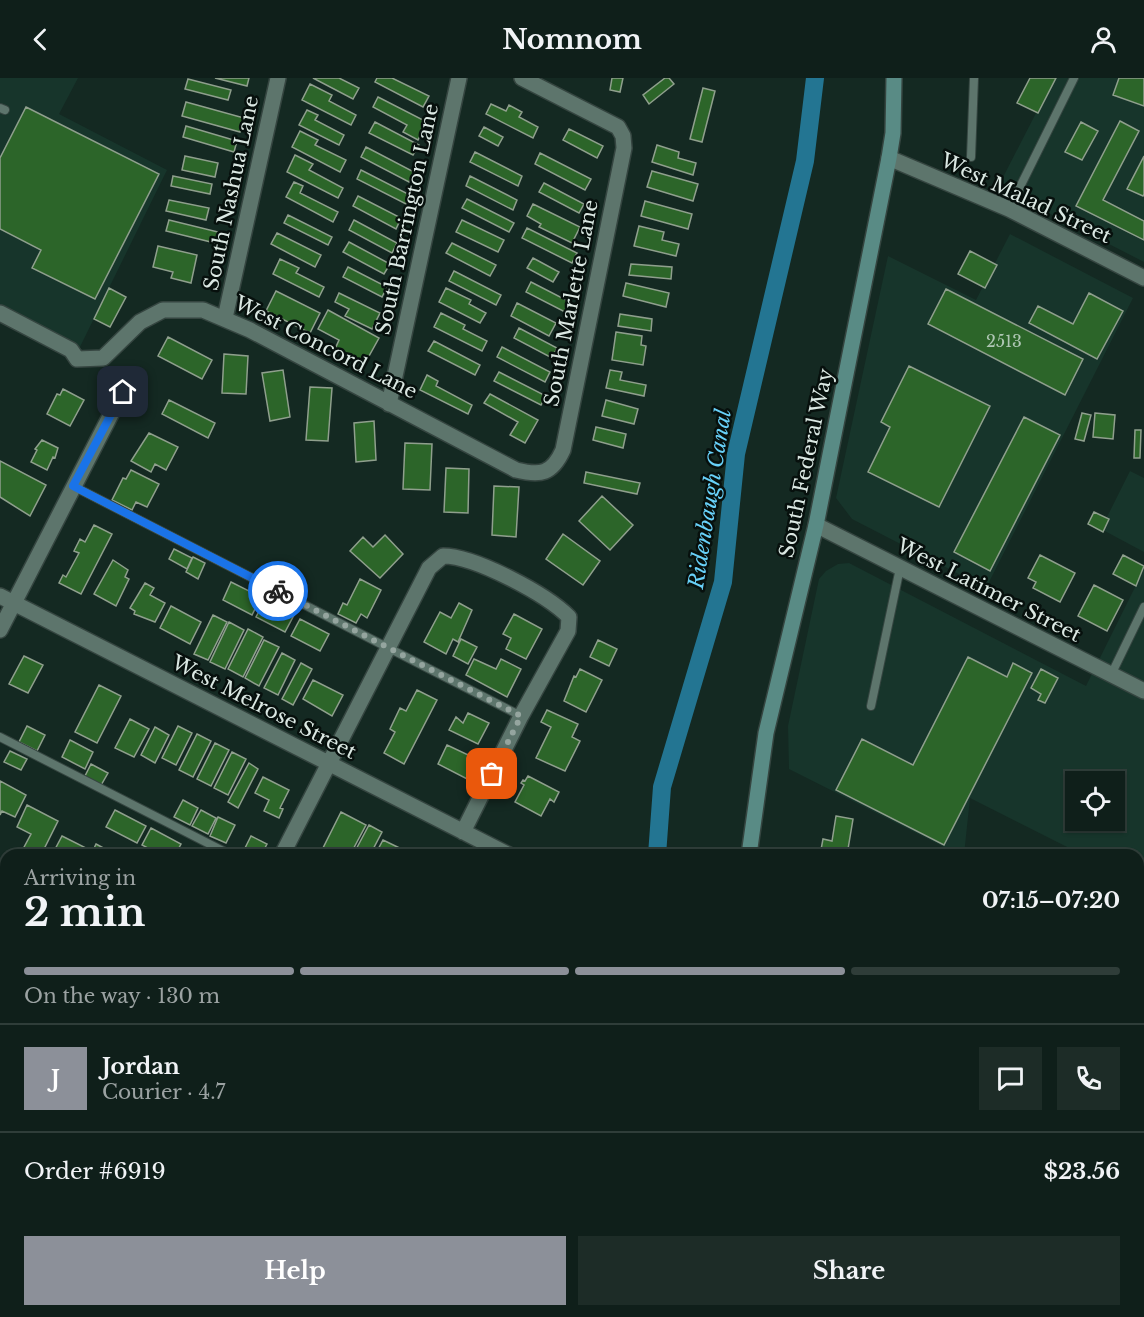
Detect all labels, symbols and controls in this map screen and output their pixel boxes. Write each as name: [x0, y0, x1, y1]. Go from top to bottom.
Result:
icon: back: [24, 23, 57, 56]
text: Nomnom: [502, 23, 642, 56]
icon: person: [1087, 23, 1120, 56]
street label: South Nashua Lane: [199, 93, 263, 293]
street label: South Barrington Lane: [371, 101, 443, 337]
street label: West Malad Street: [936, 147, 1116, 248]
street label: South Marlette Lane: [539, 198, 603, 408]
street label: West Concord Lane: [230, 290, 421, 404]
house number: 2513: [986, 331, 1022, 351]
pin: [97, 366, 148, 417]
street label: South Federal Way: [774, 366, 838, 560]
icon: home: [106, 375, 139, 408]
water label: Ridenbaugh Canal: [683, 407, 737, 592]
street label: West Latimer Street: [892, 533, 1086, 647]
courier: [248, 561, 308, 621]
icon: bike: [262, 575, 295, 608]
street label: West Melrose Street: [167, 650, 361, 764]
pin: [466, 748, 517, 799]
icon: bag: [475, 757, 508, 790]
map controls: [1065, 771, 1125, 831]
button: locate: [1065, 771, 1125, 831]
text: Arriving in: [24, 866, 136, 890]
text: 07:15–07:20: [982, 887, 1120, 914]
text: 2 min: [24, 888, 145, 937]
text: On the way · 130 m: [24, 984, 220, 1008]
button: chat: [979, 1047, 1042, 1110]
button: phone: [1057, 1047, 1120, 1110]
text: Jordan: [102, 1053, 180, 1080]
text: J: [51, 1065, 60, 1092]
text: Courier · 4.7: [102, 1080, 225, 1104]
text: Order #6919: [24, 1158, 166, 1185]
text: $23.56: [1044, 1158, 1120, 1185]
button: Help: [24, 1236, 566, 1305]
button: Share: [578, 1236, 1120, 1305]

